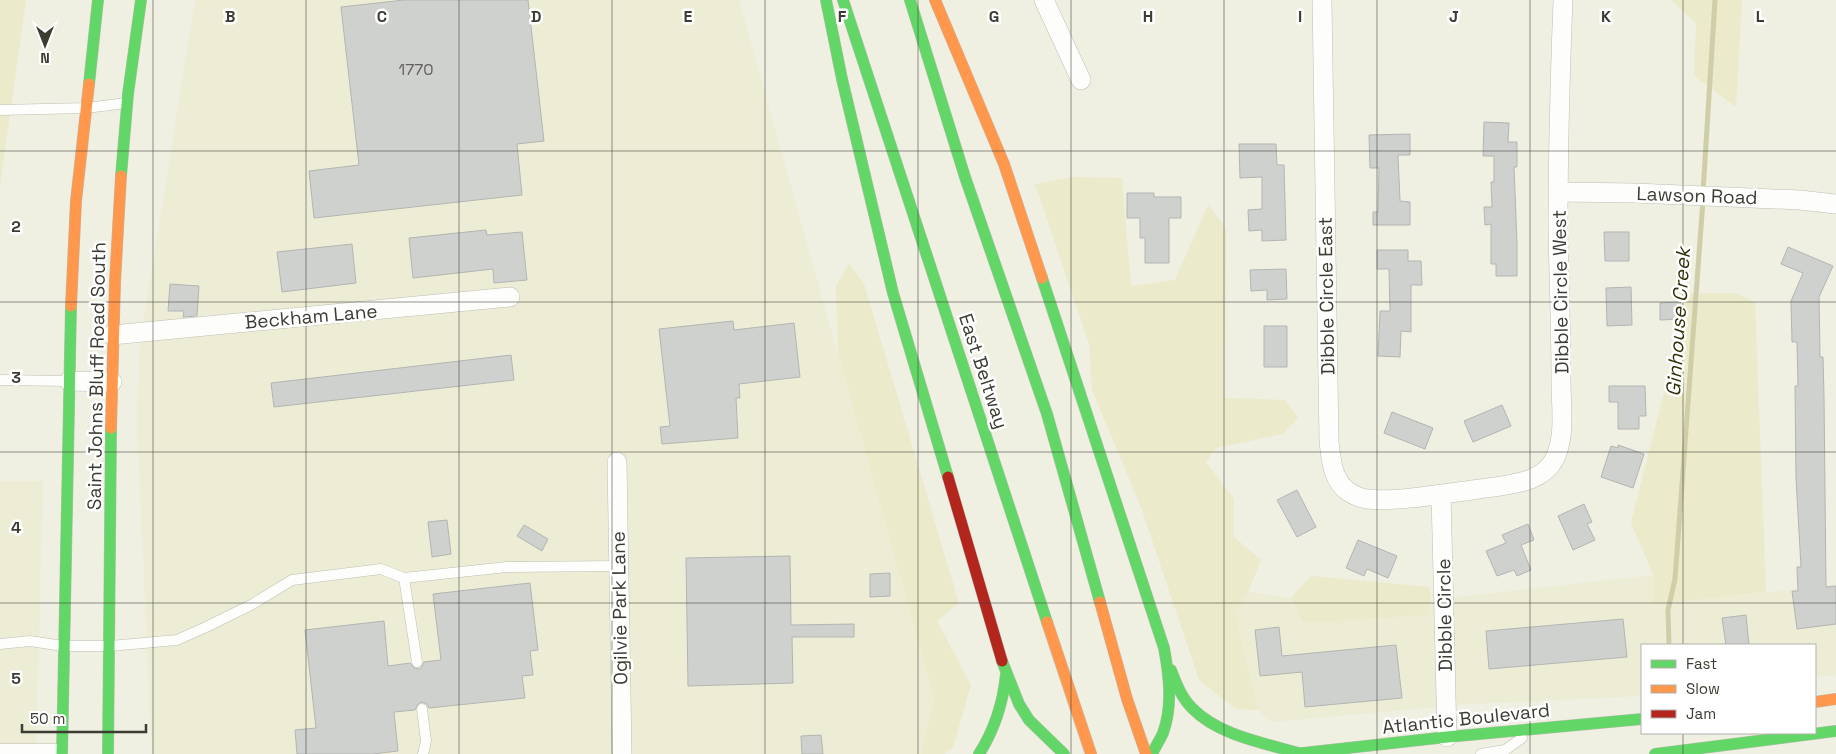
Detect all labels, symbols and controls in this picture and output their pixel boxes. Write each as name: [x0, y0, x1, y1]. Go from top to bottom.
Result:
text: B: [225, 6, 235, 27]
text: C: [377, 6, 387, 27]
text: D: [531, 6, 541, 27]
text: E: [684, 6, 693, 27]
text: F: [838, 6, 847, 27]
text: G: [989, 6, 999, 27]
text: H: [1143, 6, 1153, 27]
text: I: [1298, 6, 1302, 27]
text: J: [1449, 6, 1459, 27]
text: K: [1601, 6, 1611, 27]
text: L: [1756, 6, 1765, 27]
north arrow: [20, 20, 70, 70]
text: N: [40, 49, 50, 67]
house number: 1770: [399, 59, 433, 80]
street label: Lawson Road: [1636, 181, 1758, 210]
street label: Dibble Circle West: [1547, 210, 1574, 374]
text: 2: [11, 216, 21, 237]
street label: Dibble Circle East: [1313, 217, 1340, 375]
street label: Saint Johns Bluff Road South: [82, 242, 111, 510]
water label: Ginhouse Creek: [1660, 244, 1696, 397]
street label: Beckham Lane: [244, 298, 379, 335]
street label: East Beltway: [953, 310, 1014, 432]
text: 3: [11, 367, 21, 388]
text: 4: [11, 517, 21, 538]
street label: Ogilvie Park Lane: [606, 531, 633, 685]
street label: Dibble Circle: [1431, 558, 1458, 672]
legend: [1641, 644, 1816, 734]
text: Fast: [1686, 654, 1717, 673]
text: 5: [11, 668, 21, 689]
text: Slow: [1686, 679, 1720, 698]
street label: Atlantic Boulevard: [1381, 697, 1551, 740]
scale bar: [22, 702, 146, 734]
text: Jam: [1686, 704, 1716, 723]
text: 50 m: [30, 709, 65, 728]

